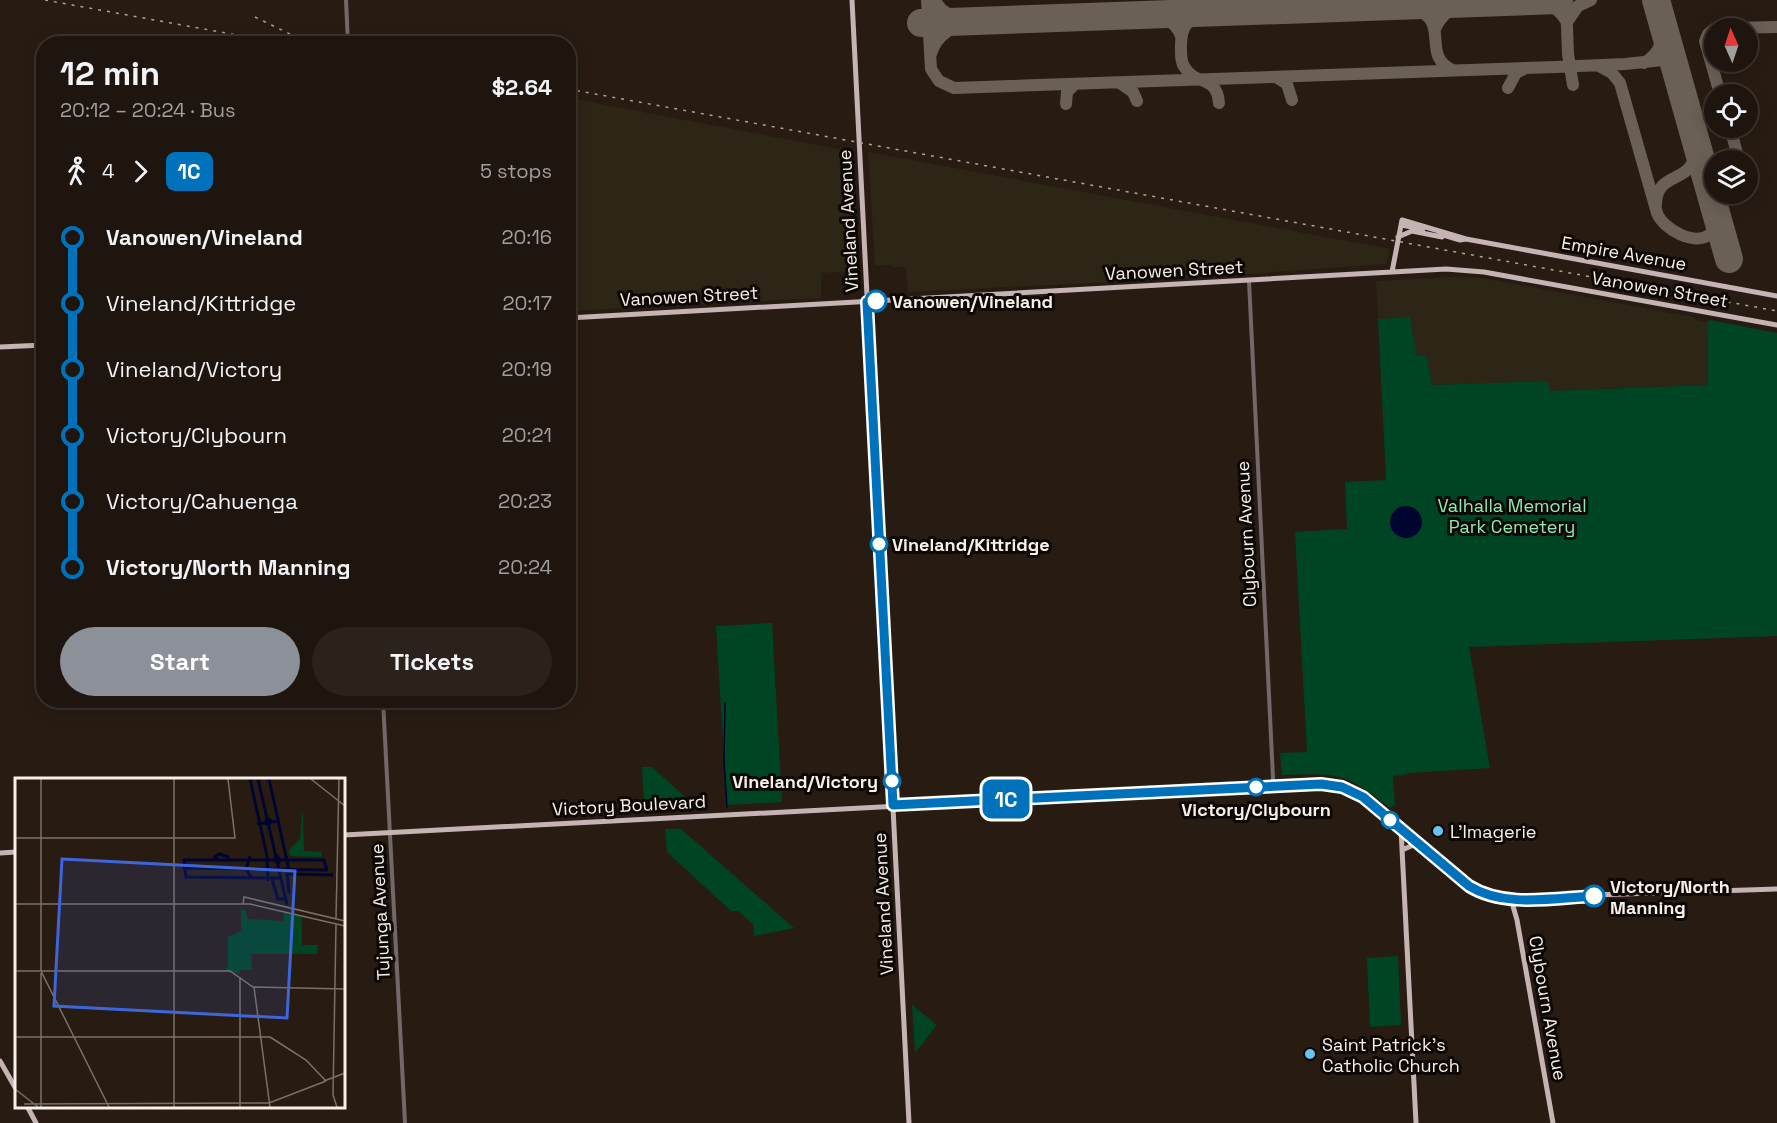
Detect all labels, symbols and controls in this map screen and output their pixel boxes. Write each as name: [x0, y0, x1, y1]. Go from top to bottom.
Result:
north arrow: [1704, 18, 1758, 72]
map controls: [1704, 18, 1758, 204]
text: 12 min: [60, 53, 160, 95]
text: $2.64: [492, 73, 552, 101]
button: locate: [1704, 84, 1758, 138]
text: 20:12 – 20:24 · Bus: [60, 97, 236, 123]
street label: Vineland Avenue: [833, 149, 863, 293]
button: layers: [1704, 150, 1758, 204]
icon: walk: [60, 155, 93, 188]
icon: forward: [124, 155, 157, 188]
text: 4: [102, 158, 115, 184]
text: 1C: [178, 158, 201, 185]
text: 5 stops: [480, 158, 552, 184]
text: Vanowen/Vineland: [106, 223, 303, 251]
text: 20:16: [501, 224, 552, 250]
street label: Empire Avenue: [1560, 231, 1688, 275]
street label: Vanowen Street: [1104, 255, 1244, 285]
street label: Vanowen Street: [1590, 266, 1730, 312]
street label: Vanowen Street: [619, 281, 759, 311]
text: Vineland/Kittridge: [106, 289, 296, 317]
text: 20:17: [502, 290, 552, 316]
marker: Vanowen/Vineland: [865, 290, 887, 312]
place label: Vanowen/Vineland: [892, 290, 1053, 313]
text: Vineland/Victory: [106, 355, 282, 383]
text: 20:19: [501, 356, 552, 382]
text: Victory/Clybourn: [106, 421, 287, 449]
text: 20:21: [502, 422, 552, 448]
street label: Clybourn Avenue: [1231, 460, 1261, 608]
text: Victory/Cahuenga: [106, 487, 298, 515]
text: 20:23: [498, 488, 552, 514]
park label: Valhalla Memorial Park Cemetery: [1437, 494, 1587, 538]
place label: Vineland/Kittridge: [892, 533, 1050, 556]
marker: Vineland/Kittridge: [870, 535, 888, 553]
text: Victory/North Manning: [106, 553, 351, 581]
text: 20:24: [498, 554, 552, 580]
button: Start: [60, 627, 300, 696]
button: Tickets: [312, 627, 552, 696]
place label: Vineland/Victory: [732, 770, 878, 793]
marker: Vineland/Victory: [883, 772, 901, 790]
inset map: [15, 778, 345, 1108]
marker: Victory/Clybourn: [1247, 778, 1265, 796]
line badge: 1C: [979, 780, 1033, 818]
text: 1C: [994, 786, 1018, 813]
street label: Victory Boulevard: [551, 789, 707, 821]
place label: Victory/Clybourn: [1181, 798, 1331, 821]
unlabelled marker: [1381, 811, 1399, 829]
place label: L'Imagerie: [1450, 820, 1537, 843]
marker: L'Imagerie: [1431, 824, 1445, 838]
street label: Vineland Avenue: [868, 832, 898, 976]
street label: Tujunga Avenue: [365, 843, 395, 981]
place label: Victory/North Manning: [1610, 875, 1730, 919]
marker: Victory/North Manning: [1583, 885, 1605, 907]
street label: Clybourn Avenue: [1524, 934, 1572, 1082]
place label: Saint Patrick's Catholic Church: [1322, 1033, 1460, 1077]
marker: Saint Patrick's Catholic Church: [1303, 1047, 1317, 1061]

